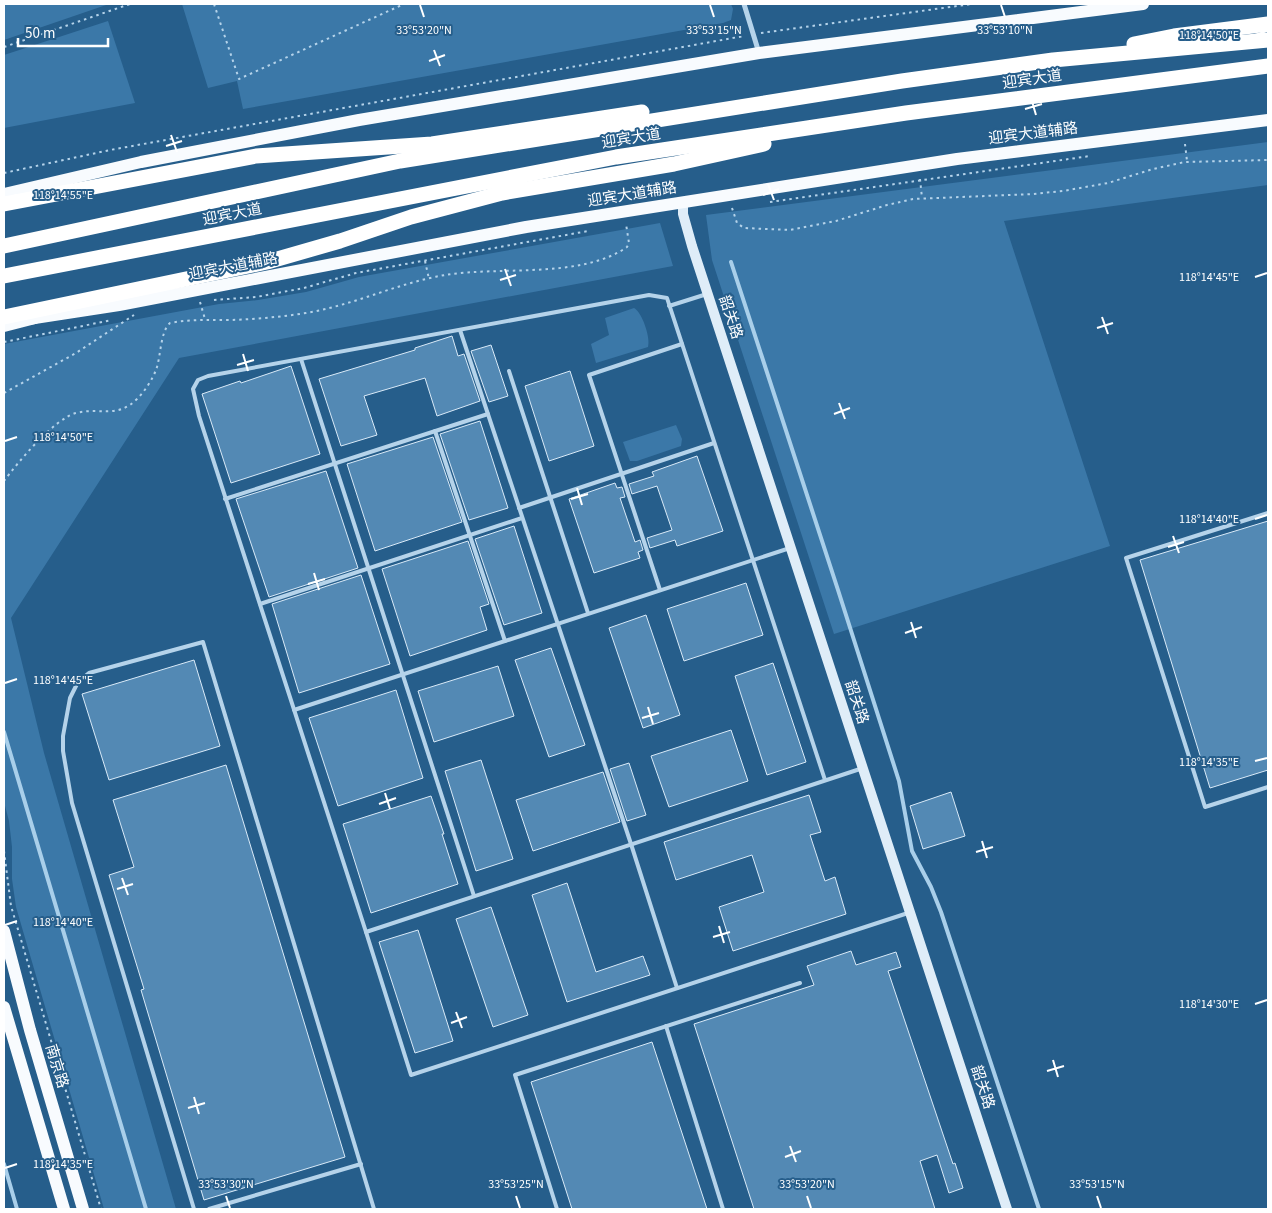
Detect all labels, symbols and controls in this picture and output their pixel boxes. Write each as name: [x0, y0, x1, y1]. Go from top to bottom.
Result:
scale bar: [18, 15, 108, 47]
text: 33°53'20"N: [396, 22, 452, 39]
text: 33°53'15"N: [686, 22, 742, 39]
text: 33°53'10"N: [977, 22, 1033, 39]
text: 50 m: [25, 23, 55, 44]
text: 118°14'50"E: [1179, 27, 1239, 44]
street label: 迎宾大道: [1001, 65, 1063, 94]
street label: 迎宾大道辅路: [987, 118, 1079, 149]
street label: 迎宾大道: [600, 123, 662, 154]
street label: 迎宾大道辅路: [586, 177, 678, 212]
text: 118°14'55"E: [33, 187, 93, 204]
street label: 迎宾大道: [201, 198, 264, 231]
street label: 迎宾大道辅路: [187, 248, 279, 285]
text: 118°14'45"E: [1179, 269, 1239, 286]
street label: 韶关路: [714, 293, 747, 342]
text: 118°14'50"E: [33, 429, 93, 446]
text: 118°14'40"E: [1179, 511, 1239, 528]
text: 118°14'45"E: [33, 672, 93, 689]
street label: 韶关路: [840, 678, 873, 727]
text: 118°14'35"E: [1179, 754, 1239, 771]
text: 118°14'40"E: [33, 914, 93, 931]
text: 118°14'30"E: [1179, 996, 1239, 1013]
street label: 南京路: [40, 1042, 73, 1091]
street label: 韶关路: [966, 1063, 999, 1112]
text: 118°14'35"E: [33, 1156, 93, 1173]
text: 33°53'30"N: [198, 1176, 254, 1193]
text: 33°53'25"N: [488, 1176, 544, 1193]
text: 33°53'20"N: [779, 1176, 835, 1193]
text: 33°53'15"N: [1069, 1176, 1125, 1193]

